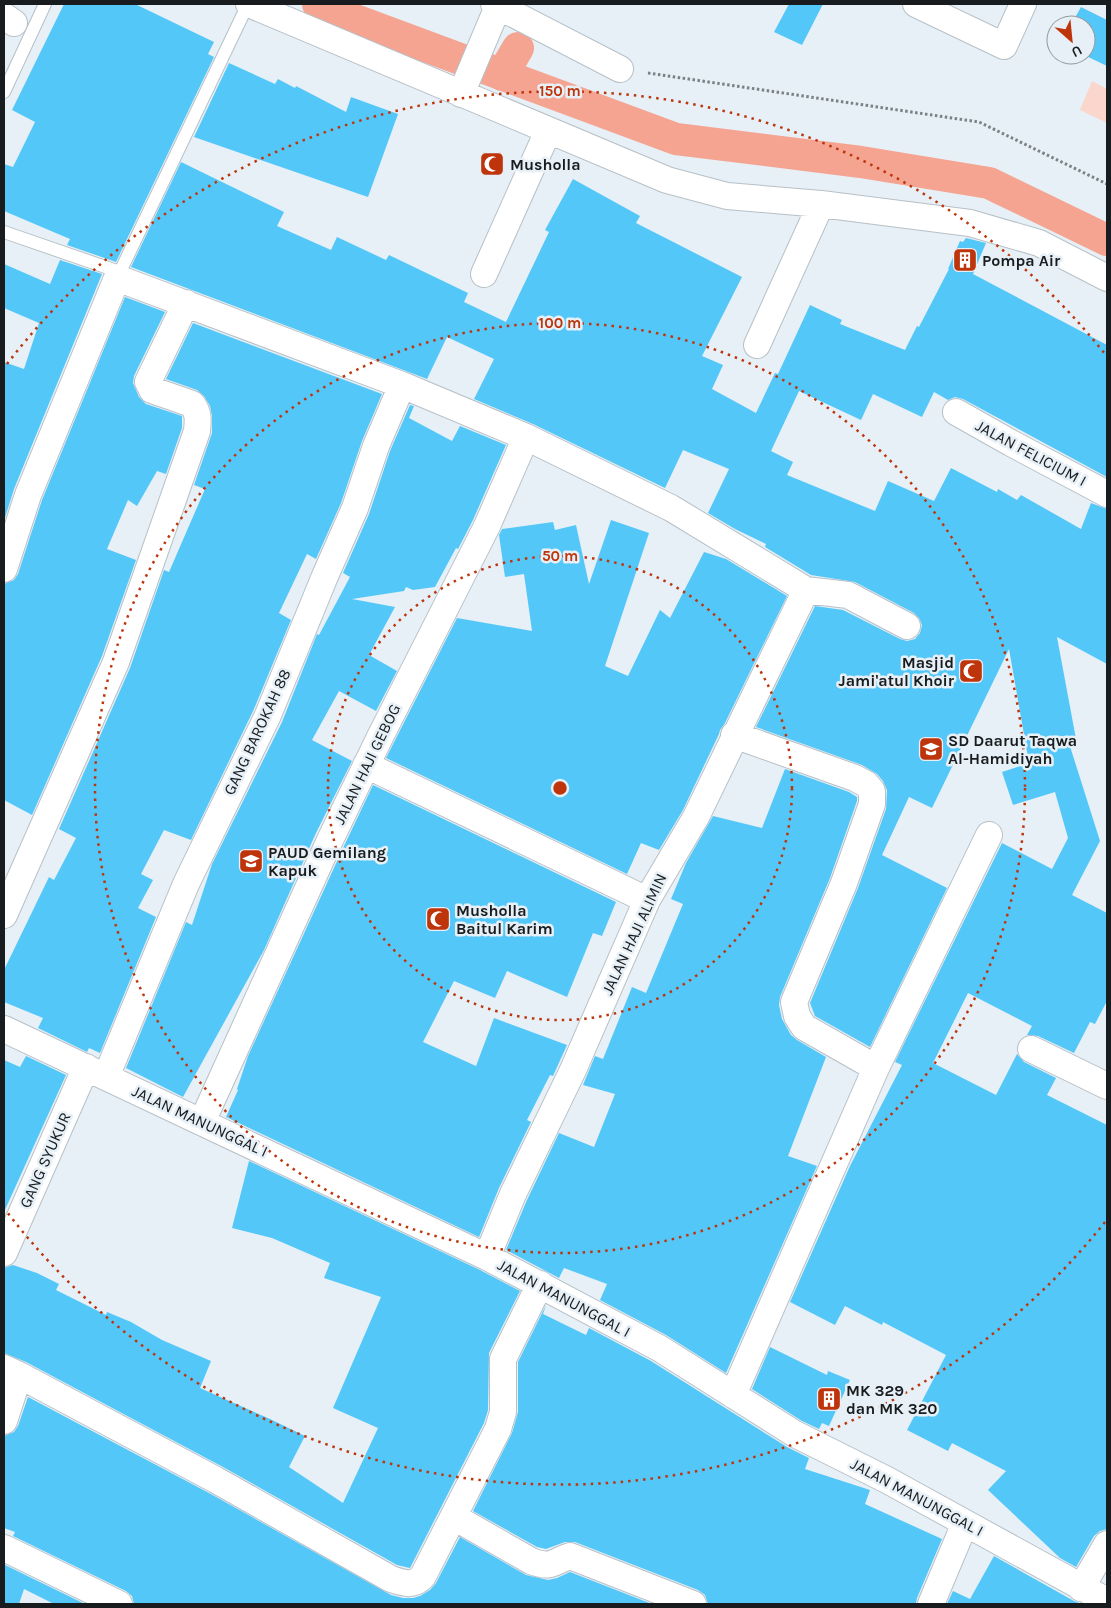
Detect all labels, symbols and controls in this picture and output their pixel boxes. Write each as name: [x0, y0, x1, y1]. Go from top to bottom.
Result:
north arrow: [1046, 15, 1096, 65]
text: U: [1069, 41, 1085, 61]
text: 150 m: [539, 82, 581, 100]
mosque icon: Musholla: [479, 151, 505, 177]
place label: Musholla: [510, 155, 581, 174]
building icon: Pompa Air: [952, 247, 978, 273]
place label: Pompa Air: [982, 251, 1061, 270]
text: 100 m: [539, 314, 581, 332]
street label: JALAN FELICIUM I: [972, 416, 1090, 490]
text: 50 m: [542, 547, 578, 565]
place label: Masjid Jami'atul Khoir: [839, 653, 955, 690]
mosque icon: Masjid Jami'atul Khoir: [958, 658, 984, 684]
street label: GANG BAROKAH 88: [219, 666, 295, 798]
street label: JALAN HAJI GEBOG: [330, 701, 404, 827]
place label: SD Daarut Taqwa Al-Hamidiyah: [948, 731, 1077, 768]
school or university icon: SD Daarut Taqwa Al-Hamidiyah: [918, 736, 944, 762]
centre of rings: [551, 779, 569, 797]
place label: PAUD Gemilang Kapuk: [268, 843, 386, 880]
school or university icon: PAUD Gemilang Kapuk: [238, 848, 264, 874]
street label: JALAN HAJI ALIMIN: [598, 870, 670, 998]
place label: Musholla Baitul Karim: [456, 901, 553, 938]
mosque icon: Musholla Baitul Karim: [425, 906, 451, 932]
street label: JALAN MANUNGGAL I: [129, 1081, 271, 1161]
street label: GANG SYUKUR: [15, 1109, 75, 1211]
street label: JALAN MANUNGGAL I: [494, 1255, 634, 1341]
place label: MK 329 dan MK 320: [846, 1381, 937, 1418]
building icon: MK 329 dan MK 320: [816, 1386, 842, 1412]
street label: JALAN MANUNGGAL I: [847, 1454, 987, 1540]

